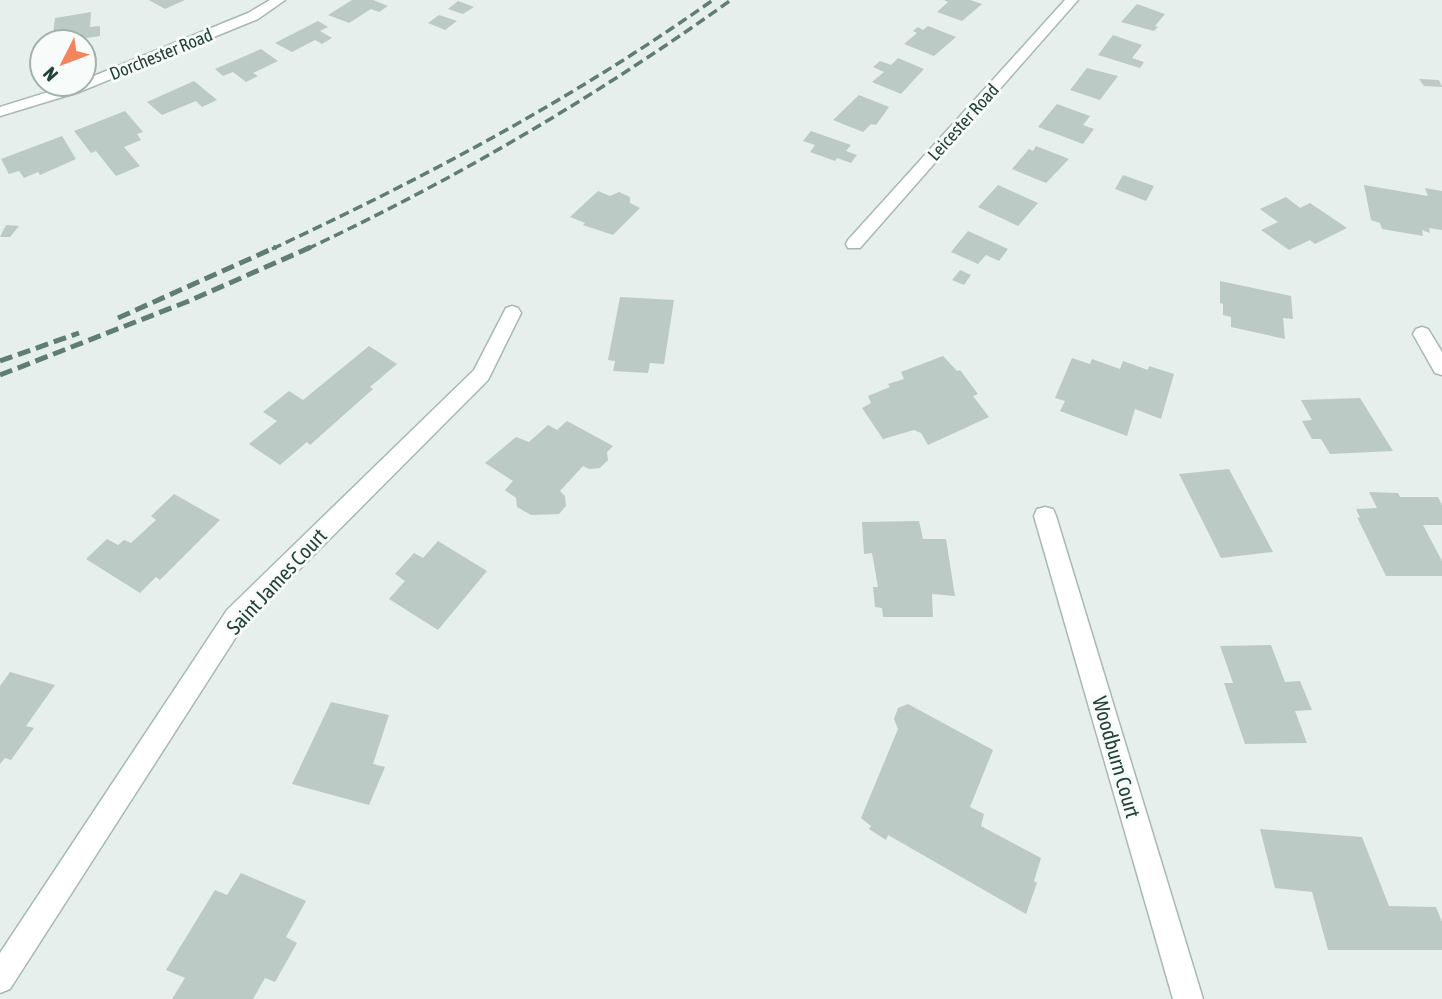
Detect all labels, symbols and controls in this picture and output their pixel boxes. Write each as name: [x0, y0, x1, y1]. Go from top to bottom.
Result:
street label: Dorchester Road: [106, 24, 216, 84]
north arrow: [28, 28, 98, 98]
text: N: [38, 63, 62, 86]
street label: Leicester Road: [923, 79, 1003, 165]
street label: Saint James Court: [221, 523, 331, 639]
street label: Woodburn Court: [1088, 694, 1146, 820]

